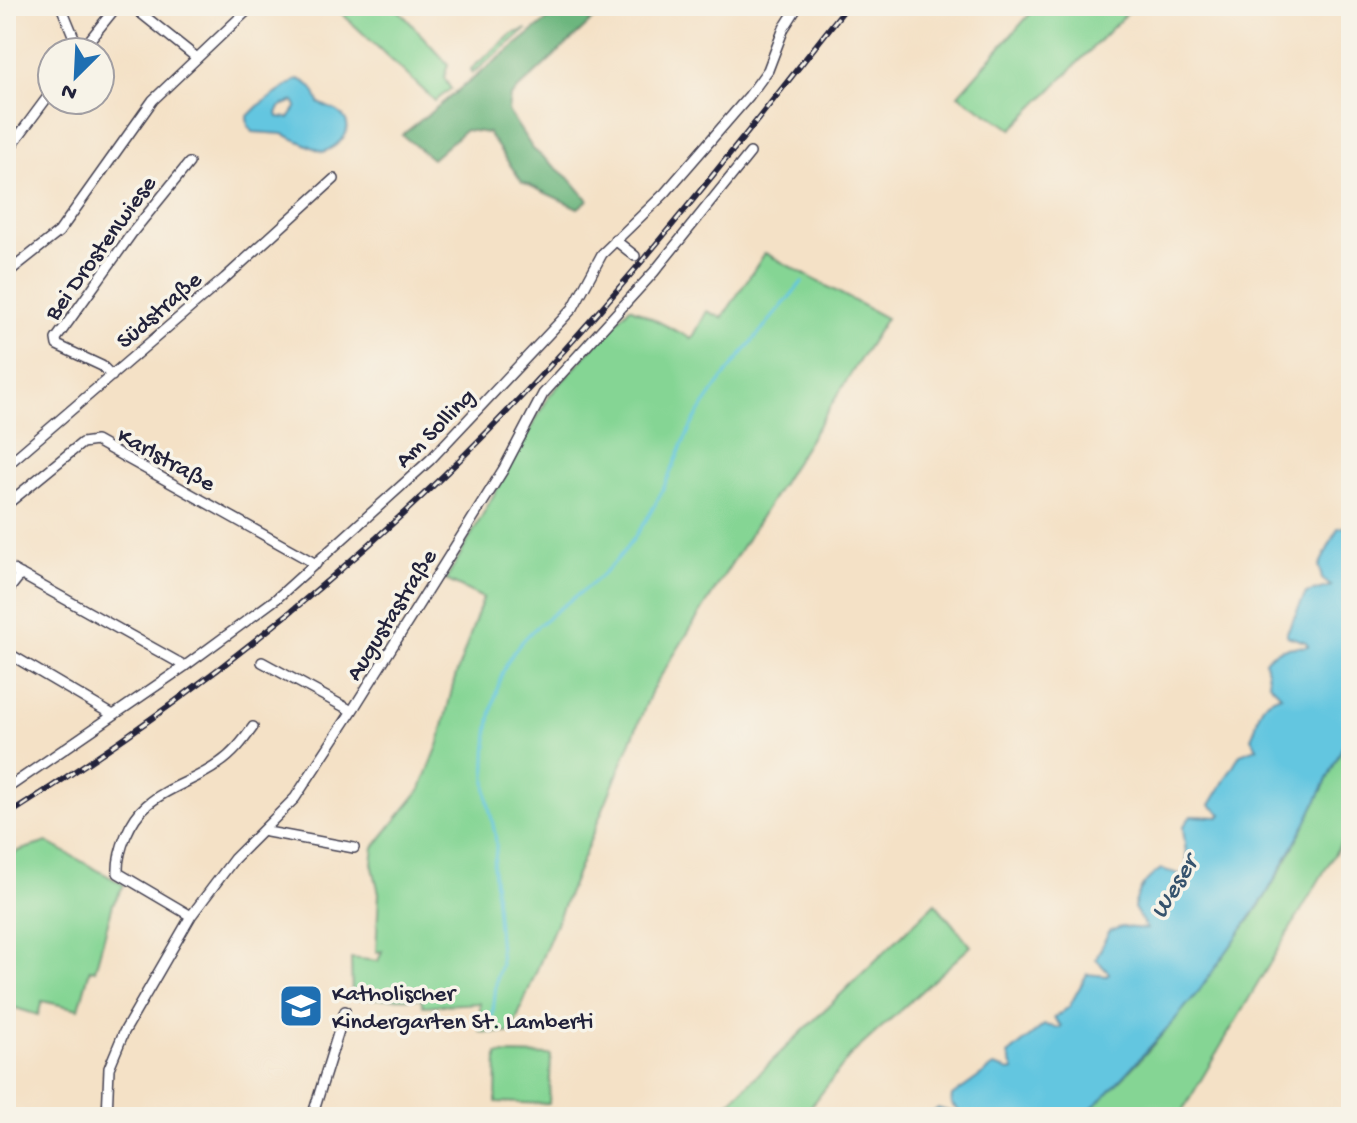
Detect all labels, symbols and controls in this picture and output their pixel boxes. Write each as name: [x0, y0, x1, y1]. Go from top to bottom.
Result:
north arrow: [36, 36, 116, 116]
text: N: [58, 76, 81, 105]
street label: Bei Drostenwiese: [39, 170, 164, 328]
street label: Südstraße: [112, 266, 209, 357]
street label: Am Solling: [390, 383, 483, 476]
street label: Karlstraße: [111, 422, 220, 500]
street label: Augustastraße: [341, 544, 445, 687]
water label: Weser: [1145, 847, 1209, 925]
place label: Katholischer Kindergarten St. Lamberti: [332, 981, 593, 1038]
school or university icon: Katholischer Kindergarten St. Lamberti: [277, 982, 325, 1030]

